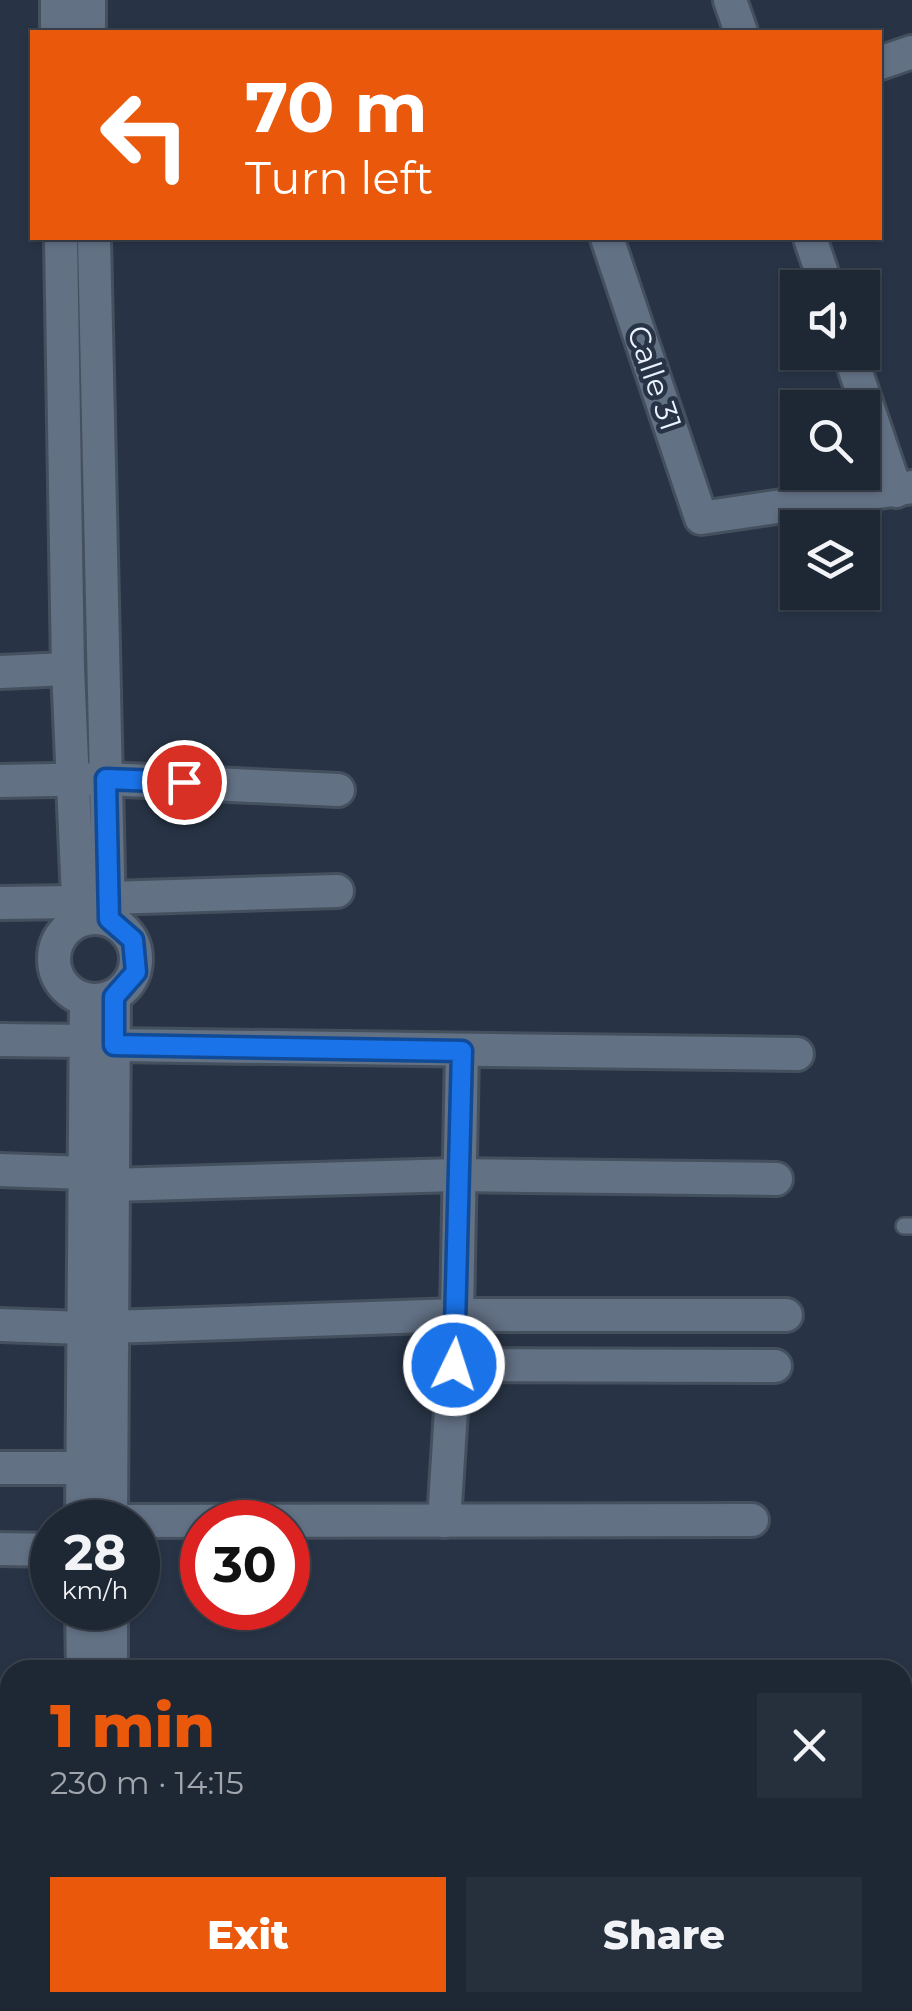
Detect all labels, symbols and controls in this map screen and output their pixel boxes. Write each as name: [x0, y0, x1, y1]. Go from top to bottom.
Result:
text: 70 m: [245, 64, 428, 150]
icon: left: [80, 70, 210, 200]
text: Turn left: [245, 150, 433, 205]
map controls: [780, 270, 880, 610]
button: sound: [780, 270, 880, 370]
street label: Calle 31: [619, 320, 690, 435]
button: search: [780, 390, 880, 490]
button: layers: [780, 510, 880, 610]
pin: [142, 740, 227, 825]
icon: arrive: [157, 755, 212, 810]
position arrow: [402, 1313, 506, 1417]
speed limit sign: 30: [180, 1500, 310, 1630]
text: 28: [64, 1522, 126, 1583]
text: km/h: [62, 1575, 128, 1605]
text: 1 min: [50, 1689, 215, 1762]
button: close: [757, 1693, 862, 1798]
text: 230 m · 14:15: [50, 1763, 244, 1802]
button: Exit: [50, 1877, 446, 1992]
button: Share: [466, 1877, 862, 1992]

